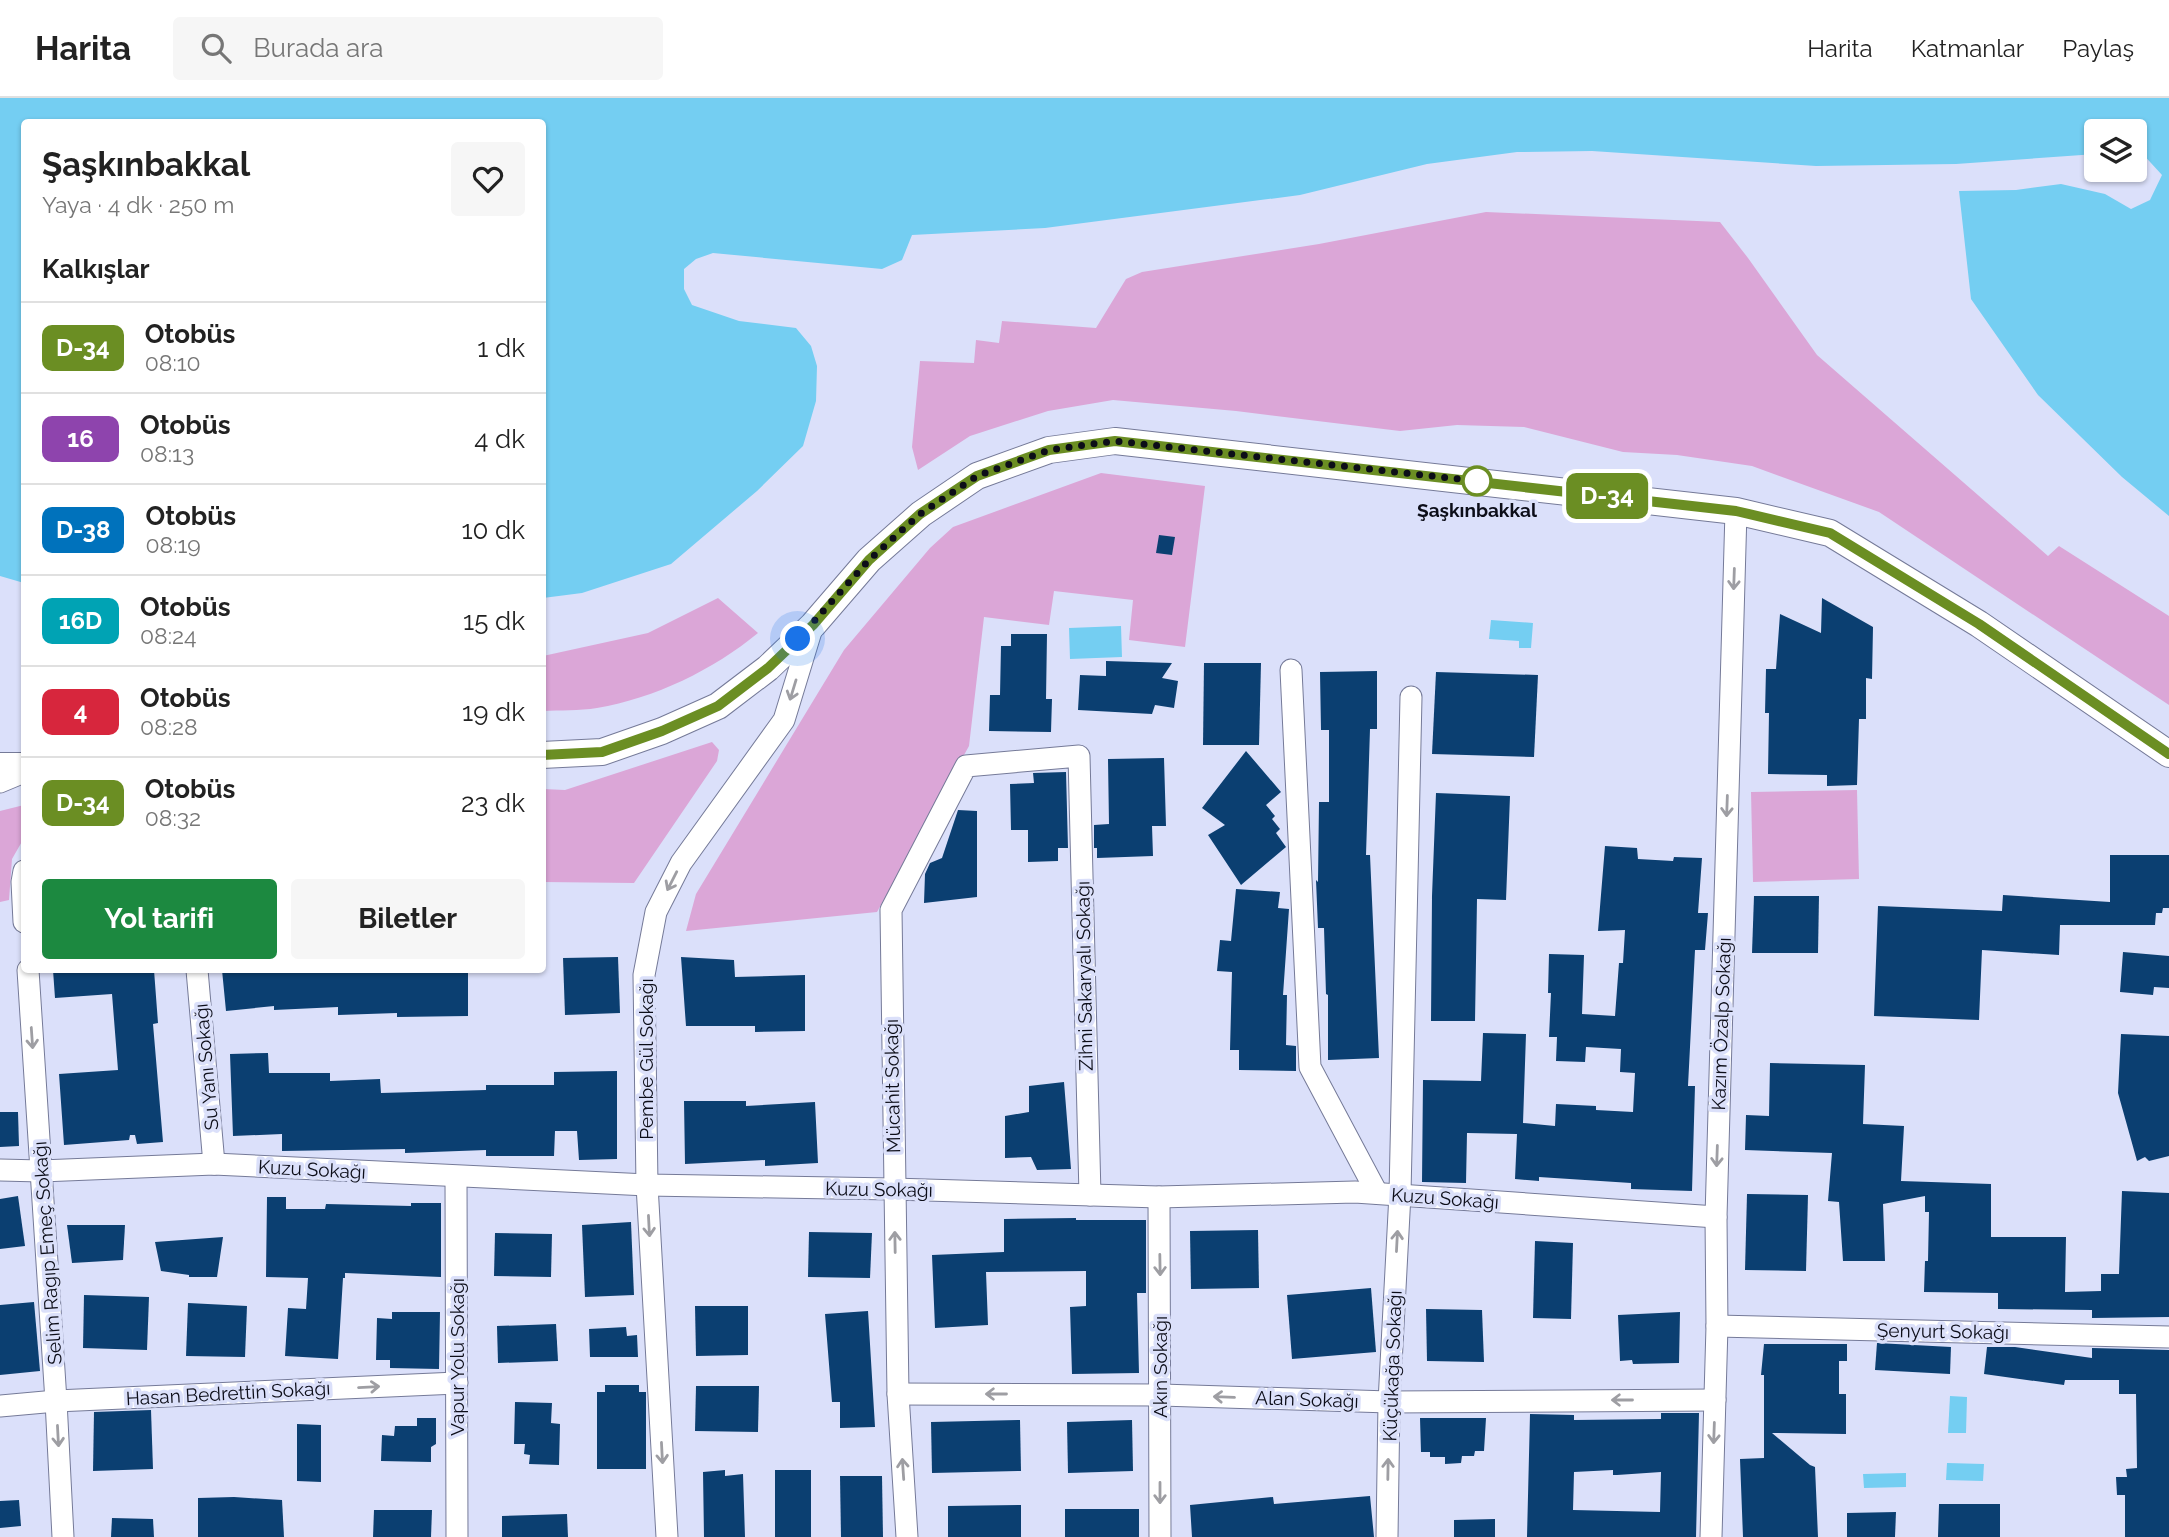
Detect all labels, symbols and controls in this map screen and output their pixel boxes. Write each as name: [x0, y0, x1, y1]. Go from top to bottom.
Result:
search box: [173, 17, 663, 80]
text: Harita: [35, 29, 131, 68]
icon: search: [197, 29, 235, 67]
text: Burada ara: [253, 33, 384, 63]
text: Harita: [1807, 34, 1873, 63]
text: Katmanlar: [1911, 34, 2024, 63]
text: Paylaş: [2062, 34, 2134, 63]
map controls: [2084, 119, 2147, 182]
button: layers: [2084, 119, 2147, 182]
button: heart: [451, 142, 525, 216]
text: Şaşkınbakkal: [42, 145, 250, 184]
text: Yaya · 4 dk · 250 m: [42, 191, 234, 218]
text: Kalkışlar: [42, 254, 150, 284]
text: Otobüs: [145, 319, 235, 349]
text: D-34: [56, 333, 110, 362]
text: 1 dk: [477, 333, 525, 363]
text: 08:10: [145, 349, 201, 376]
text: Otobüs: [140, 410, 231, 440]
text: 16: [67, 424, 94, 453]
text: 4 dk: [474, 424, 525, 454]
text: 08:13: [140, 440, 194, 467]
marker: Şaşkınbakkal: [1462, 466, 1492, 496]
line badge: D-34: [1558, 473, 1656, 519]
text: D-34: [1580, 481, 1634, 510]
place label: Şaşkınbakkal: [1417, 499, 1538, 521]
text: Otobüs: [145, 501, 236, 531]
text: D-38: [56, 515, 110, 544]
text: 10 dk: [461, 515, 525, 545]
text: 08:19: [145, 531, 201, 558]
one-way arrow: [1727, 567, 1741, 590]
text: Otobüs: [140, 592, 231, 622]
text: 16D: [59, 606, 102, 635]
text: 15 dk: [463, 606, 525, 636]
your location: [780, 621, 815, 656]
text: 08:24: [140, 622, 197, 649]
one-way arrow: [786, 679, 799, 701]
text: Otobüs: [140, 683, 231, 713]
text: 4: [74, 697, 87, 726]
text: 19 dk: [462, 697, 525, 727]
text: 08:28: [140, 713, 198, 740]
text: Otobüs: [145, 774, 235, 804]
text: D-34: [56, 788, 110, 817]
text: 23 dk: [461, 788, 525, 818]
one-way arrow: [1721, 795, 1734, 818]
text: 08:32: [145, 804, 201, 831]
one-way arrow: [664, 870, 678, 891]
button: Yol tarifi: [42, 879, 277, 959]
button: Biletler: [291, 879, 525, 959]
street label: Zihni Sakaryalı Sokağı: [1071, 881, 1097, 1071]
street label: Kazım Özalp Sokağı: [1707, 937, 1735, 1111]
street label: Pembe Gül Sokağı: [635, 978, 657, 1140]
street label: Su Yanı Sokağı: [189, 1003, 223, 1131]
street label: Mücahit Sokağı: [880, 1019, 904, 1153]
one-way arrow: [26, 1026, 39, 1048]
street label: Selim Ragıp Emeç Sokağı: [28, 1141, 66, 1365]
one-way arrow: [1711, 1144, 1724, 1167]
street label: Kuzu Sokağı: [258, 1155, 366, 1183]
street label: Kuzu Sokağı: [825, 1177, 933, 1201]
street label: Kuzu Sokağı: [1390, 1183, 1500, 1213]
one-way arrow: [643, 1214, 656, 1237]
one-way arrow: [888, 1230, 901, 1253]
one-way arrow: [1391, 1230, 1404, 1253]
one-way arrow: [1153, 1254, 1167, 1277]
street label: Vapur Yolu Sokağı: [446, 1278, 468, 1436]
street label: Küçükağa Sokağı: [1378, 1290, 1406, 1442]
street label: Akın Sokağı: [1149, 1316, 1171, 1418]
street label: Şenyurt Sokağı: [1877, 1319, 2009, 1343]
street label: Hasan Bedrettin Sokağı: [125, 1377, 331, 1409]
one-way arrow: [358, 1380, 381, 1393]
street label: Alan Sokağı: [1255, 1386, 1359, 1412]
one-way arrow: [985, 1387, 1008, 1401]
one-way arrow: [1212, 1390, 1235, 1404]
one-way arrow: [1611, 1393, 1634, 1407]
one-way arrow: [1708, 1421, 1721, 1444]
one-way arrow: [52, 1424, 65, 1447]
one-way arrow: [656, 1441, 669, 1464]
one-way arrow: [896, 1458, 909, 1481]
one-way arrow: [1381, 1458, 1395, 1481]
one-way arrow: [1153, 1481, 1167, 1504]

